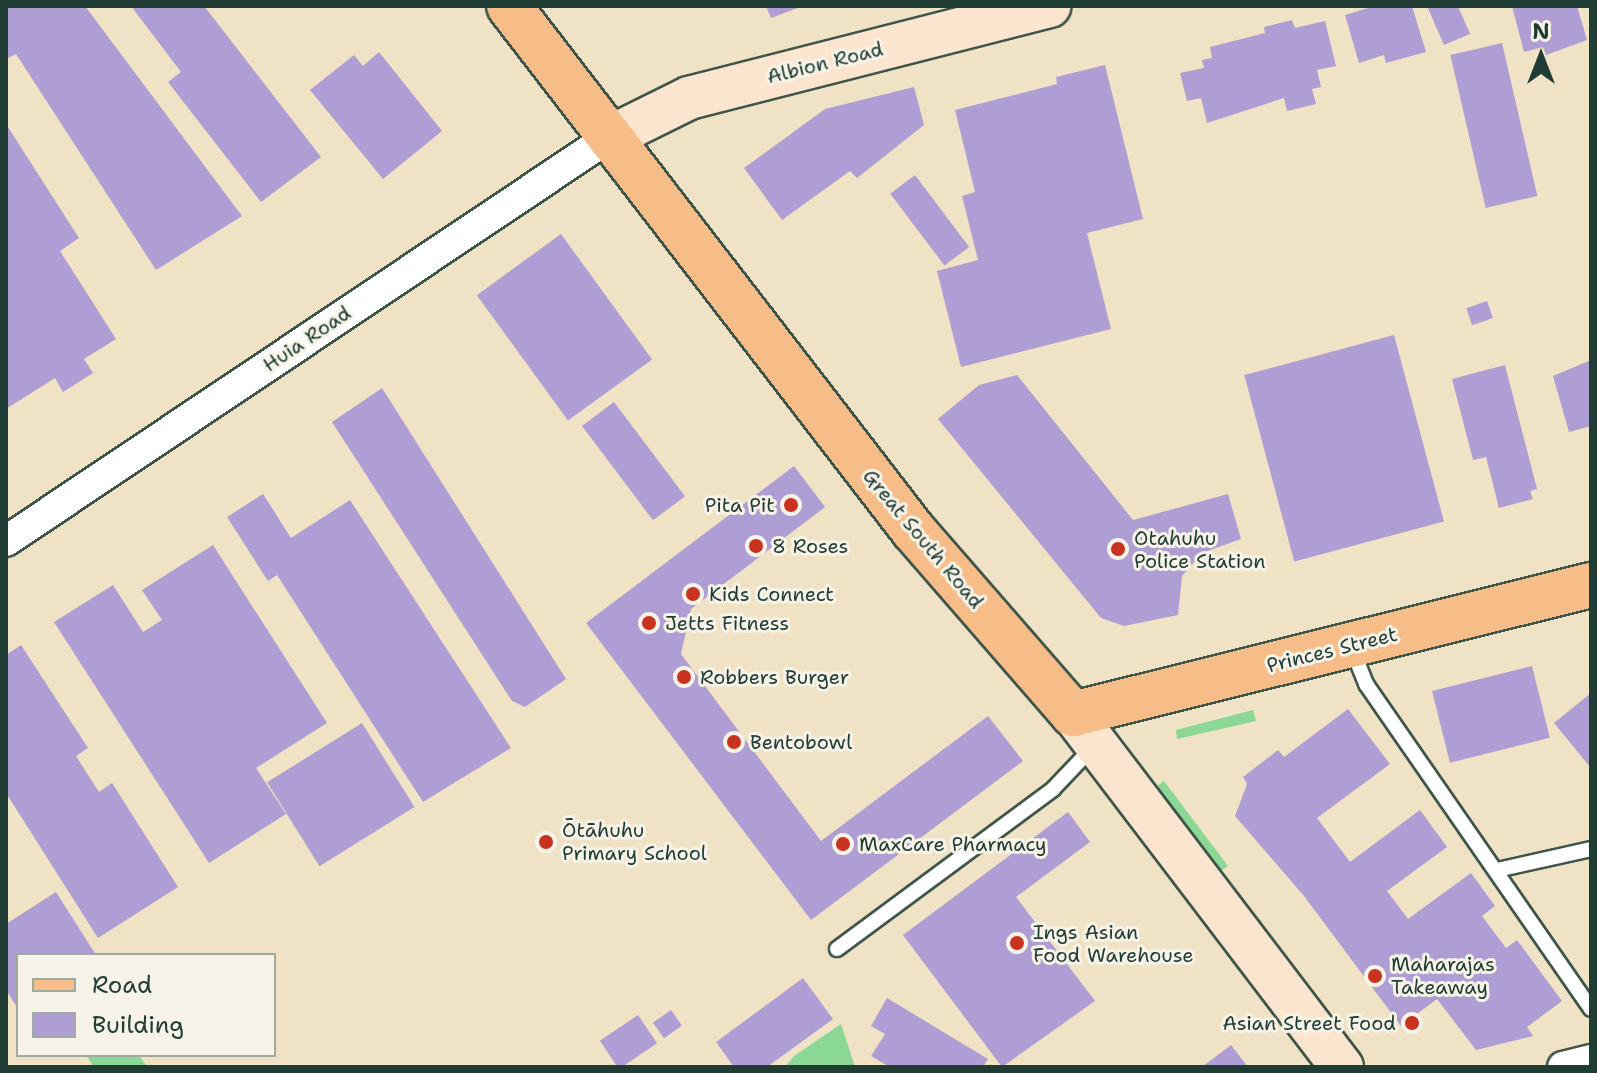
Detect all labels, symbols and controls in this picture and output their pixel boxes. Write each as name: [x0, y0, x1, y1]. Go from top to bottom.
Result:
north arrow: [1501, 16, 1581, 96]
text: N: [1532, 17, 1550, 46]
street label: Albion Road: [764, 37, 886, 89]
street label: Huia Road: [259, 301, 355, 377]
street label: Great South Road: [858, 464, 988, 614]
place label: Pita Pit: [705, 493, 775, 517]
marker: Pita Pit: [782, 496, 800, 514]
place label: Otahuhu Police Station: [1134, 526, 1266, 573]
place label: 8 Roses: [772, 534, 848, 558]
marker: 8 Roses: [747, 537, 765, 555]
marker: Otahuhu Police Station: [1109, 540, 1127, 558]
place label: Kids Connect: [709, 582, 834, 606]
marker: Kids Connect: [684, 585, 702, 603]
place label: Jetts Fitness: [665, 611, 789, 635]
marker: Jetts Fitness: [640, 614, 658, 632]
street label: Princes Street: [1264, 622, 1400, 678]
place label: Robbers Burger: [700, 665, 849, 689]
marker: Robbers Burger: [675, 668, 693, 686]
place label: Bentobowl: [750, 730, 852, 754]
marker: Bentobowl: [725, 733, 743, 751]
place label: Ōtāhuhu Primary School: [562, 818, 707, 865]
place label: MaxCare Pharmacy: [859, 832, 1047, 856]
marker: Ōtāhuhu Primary School: [537, 833, 555, 851]
marker: MaxCare Pharmacy: [834, 835, 852, 853]
place label: Ings Asian Food Warehouse: [1033, 920, 1194, 967]
marker: Ings Asian Food Warehouse: [1008, 934, 1026, 952]
place label: Maharajas Takeaway: [1391, 952, 1495, 999]
legend: [16, 953, 276, 1057]
marker: Maharajas Takeaway: [1366, 967, 1384, 985]
text: Road: [92, 969, 152, 1001]
text: Building: [92, 1009, 184, 1041]
place label: Asian Street Food: [1222, 1011, 1396, 1035]
marker: Asian Street Food: [1403, 1014, 1421, 1032]

